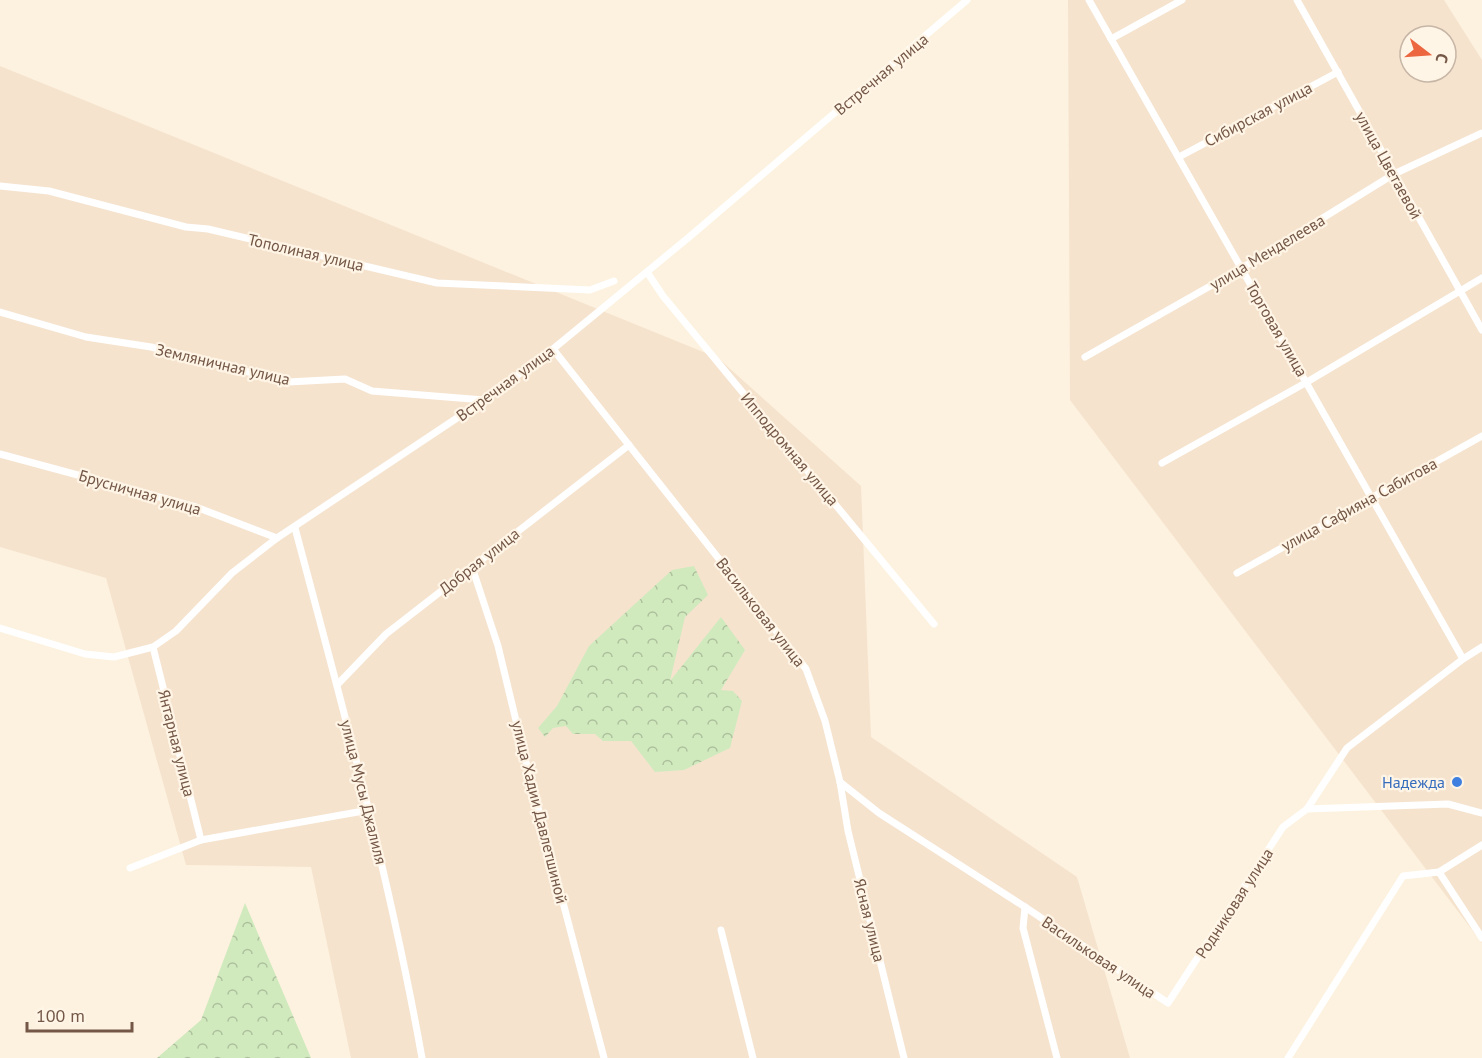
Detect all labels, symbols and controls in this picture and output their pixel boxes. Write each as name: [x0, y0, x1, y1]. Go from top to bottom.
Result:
north arrow: [1398, 24, 1458, 84]
street label: Встречная улица: [830, 29, 932, 119]
text: С: [1431, 51, 1453, 66]
street label: Сибирская улица: [1201, 77, 1315, 151]
street label: улица Цветаевой: [1351, 108, 1427, 222]
street label: улица Менделеева: [1206, 210, 1328, 294]
street label: Тополиная улица: [246, 229, 366, 275]
street label: Торговая улица: [1242, 278, 1312, 380]
street label: Земляничная улица: [154, 339, 292, 389]
street label: Встречная улица: [452, 341, 558, 425]
street label: Ипподромная улица: [737, 388, 843, 510]
street label: улица Сафияна Сабитова: [1278, 453, 1440, 555]
street label: Брусничная улица: [77, 465, 203, 519]
street label: Добрая улица: [435, 523, 523, 599]
street label: Васильковая улица: [712, 553, 810, 671]
street label: Янтарная улица: [154, 687, 200, 799]
street label: улица Мусы Джалиля: [336, 718, 392, 866]
street label: улица Хадии Давлетшиной: [508, 718, 572, 906]
place label: Надежда: [1382, 772, 1445, 792]
marker: Надежда: [1450, 775, 1464, 789]
street label: Родниковая улица: [1191, 844, 1277, 962]
street label: Ясная улица: [850, 876, 890, 964]
street label: Васильковая улица: [1038, 911, 1160, 1003]
scale bar: [27, 995, 132, 1033]
text: 100 m: [36, 1004, 85, 1027]

